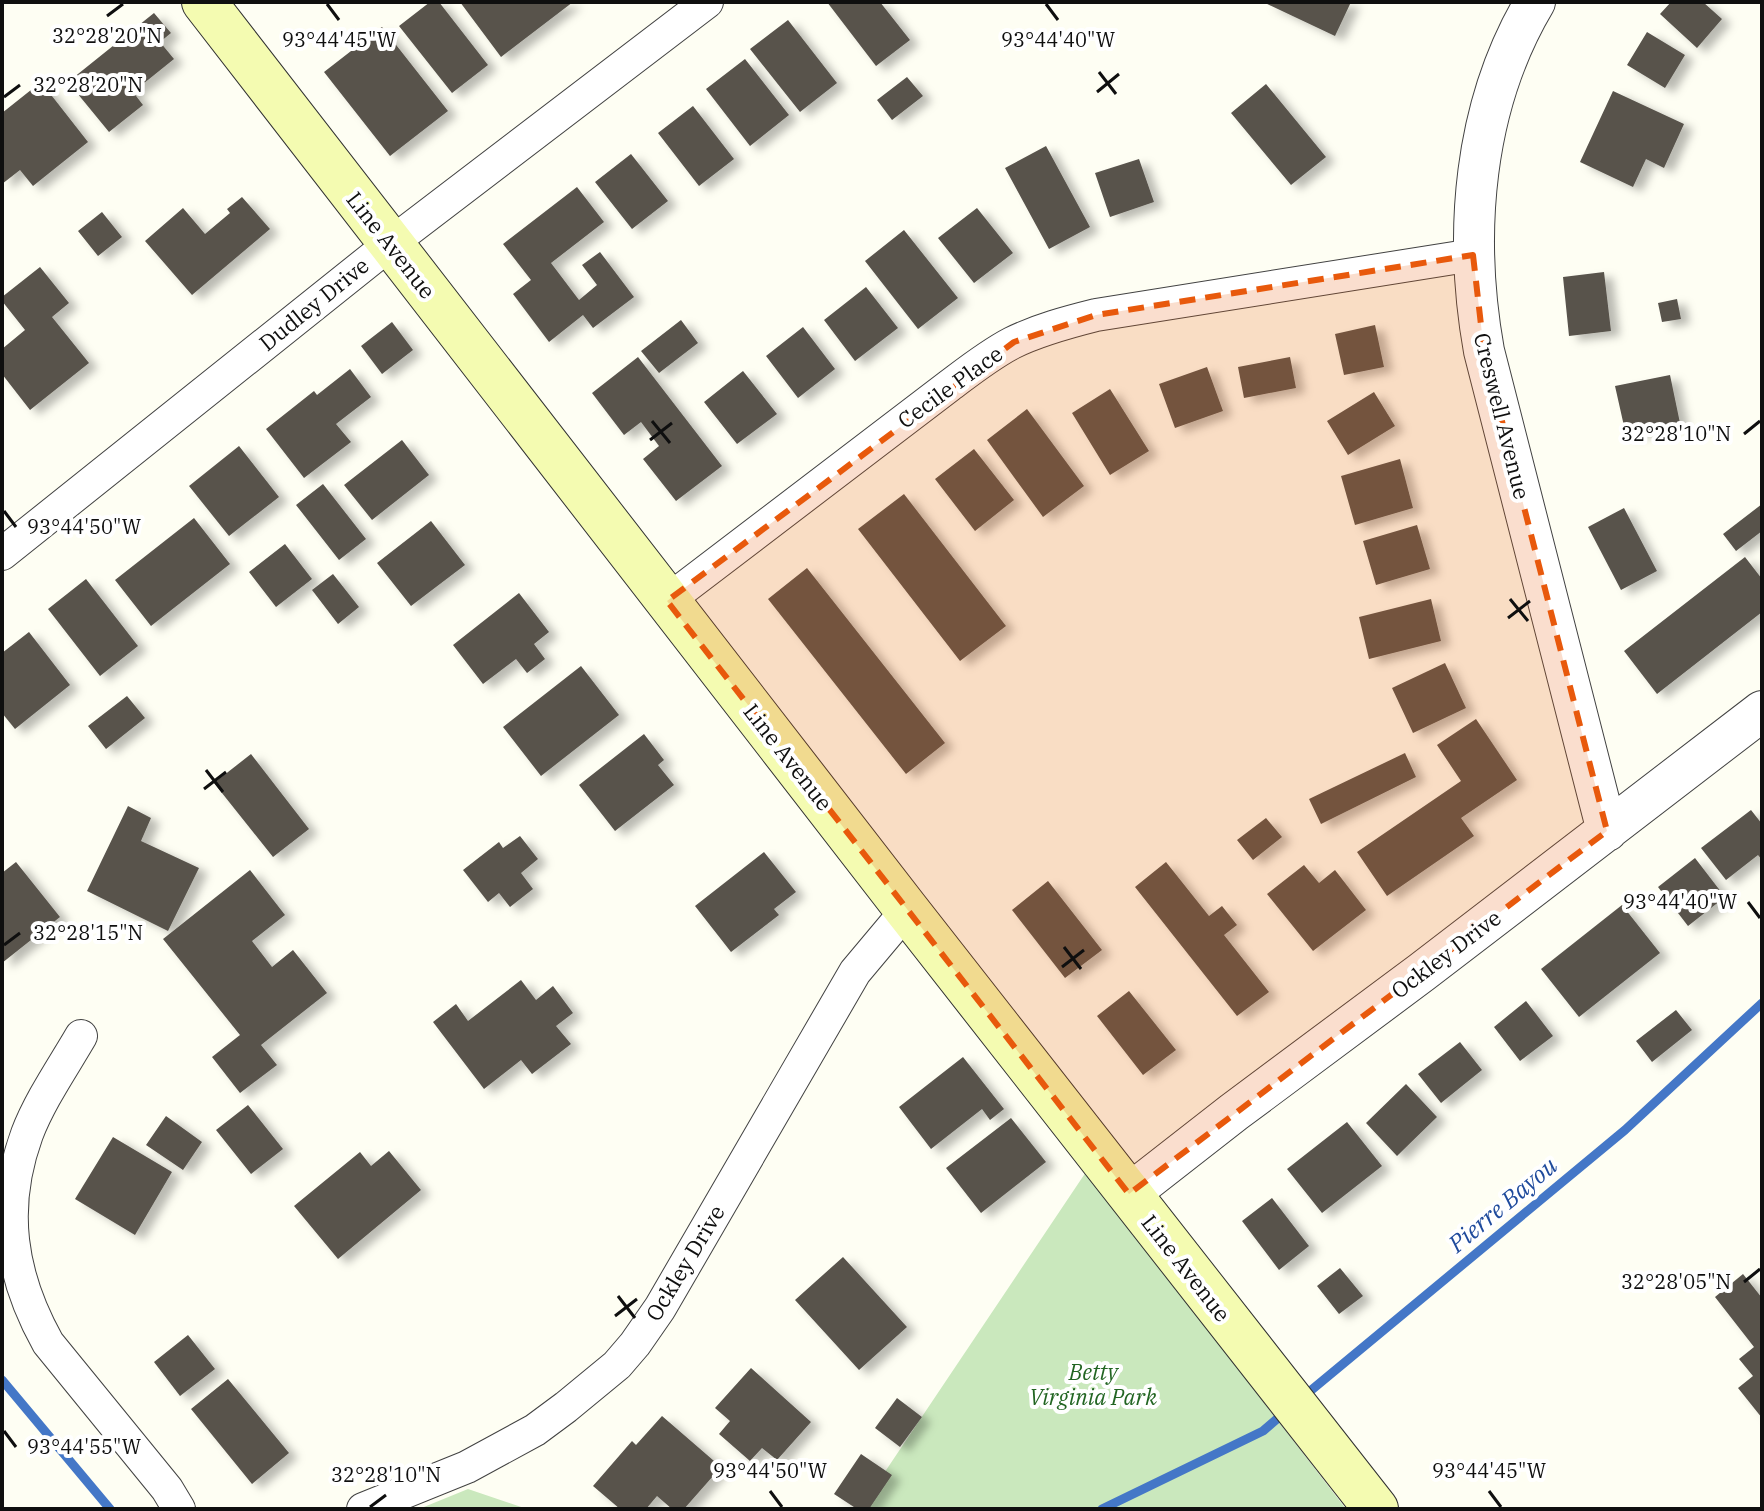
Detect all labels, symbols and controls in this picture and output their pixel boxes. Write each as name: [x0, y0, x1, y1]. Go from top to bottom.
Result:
text: 32°28'20"N: [52, 22, 162, 49]
text: 93°44'45"W: [282, 26, 396, 53]
text: 93°44'40"W: [1001, 26, 1115, 53]
text: 32°28'20"N: [33, 71, 143, 98]
street label: Line Avenue: [340, 185, 442, 304]
street label: Dudley Drive: [253, 250, 375, 357]
street label: Creswell Avenue: [1468, 330, 1537, 502]
street label: Cecile Place: [891, 339, 1008, 434]
text: 32°28'10"N: [1621, 420, 1731, 447]
text: 93°44'50"W: [27, 513, 141, 540]
street label: Line Avenue: [737, 697, 839, 816]
text: 93°44'40"W: [1623, 888, 1737, 915]
street label: Ockley Drive: [1385, 903, 1507, 1004]
text: 32°28'15"N: [33, 919, 143, 946]
water label: Pierre Bayou: [1441, 1149, 1564, 1260]
street label: Ockley Drive: [639, 1199, 731, 1326]
street label: Line Avenue: [1135, 1208, 1237, 1327]
text: 32°28'05"N: [1621, 1268, 1731, 1295]
park label: Betty Virginia Park: [1029, 1357, 1157, 1411]
text: 93°44'55"W: [27, 1433, 141, 1460]
text: 93°44'50"W: [713, 1457, 827, 1484]
text: 93°44'45"W: [1432, 1457, 1546, 1484]
text: 32°28'10"N: [331, 1461, 441, 1488]

